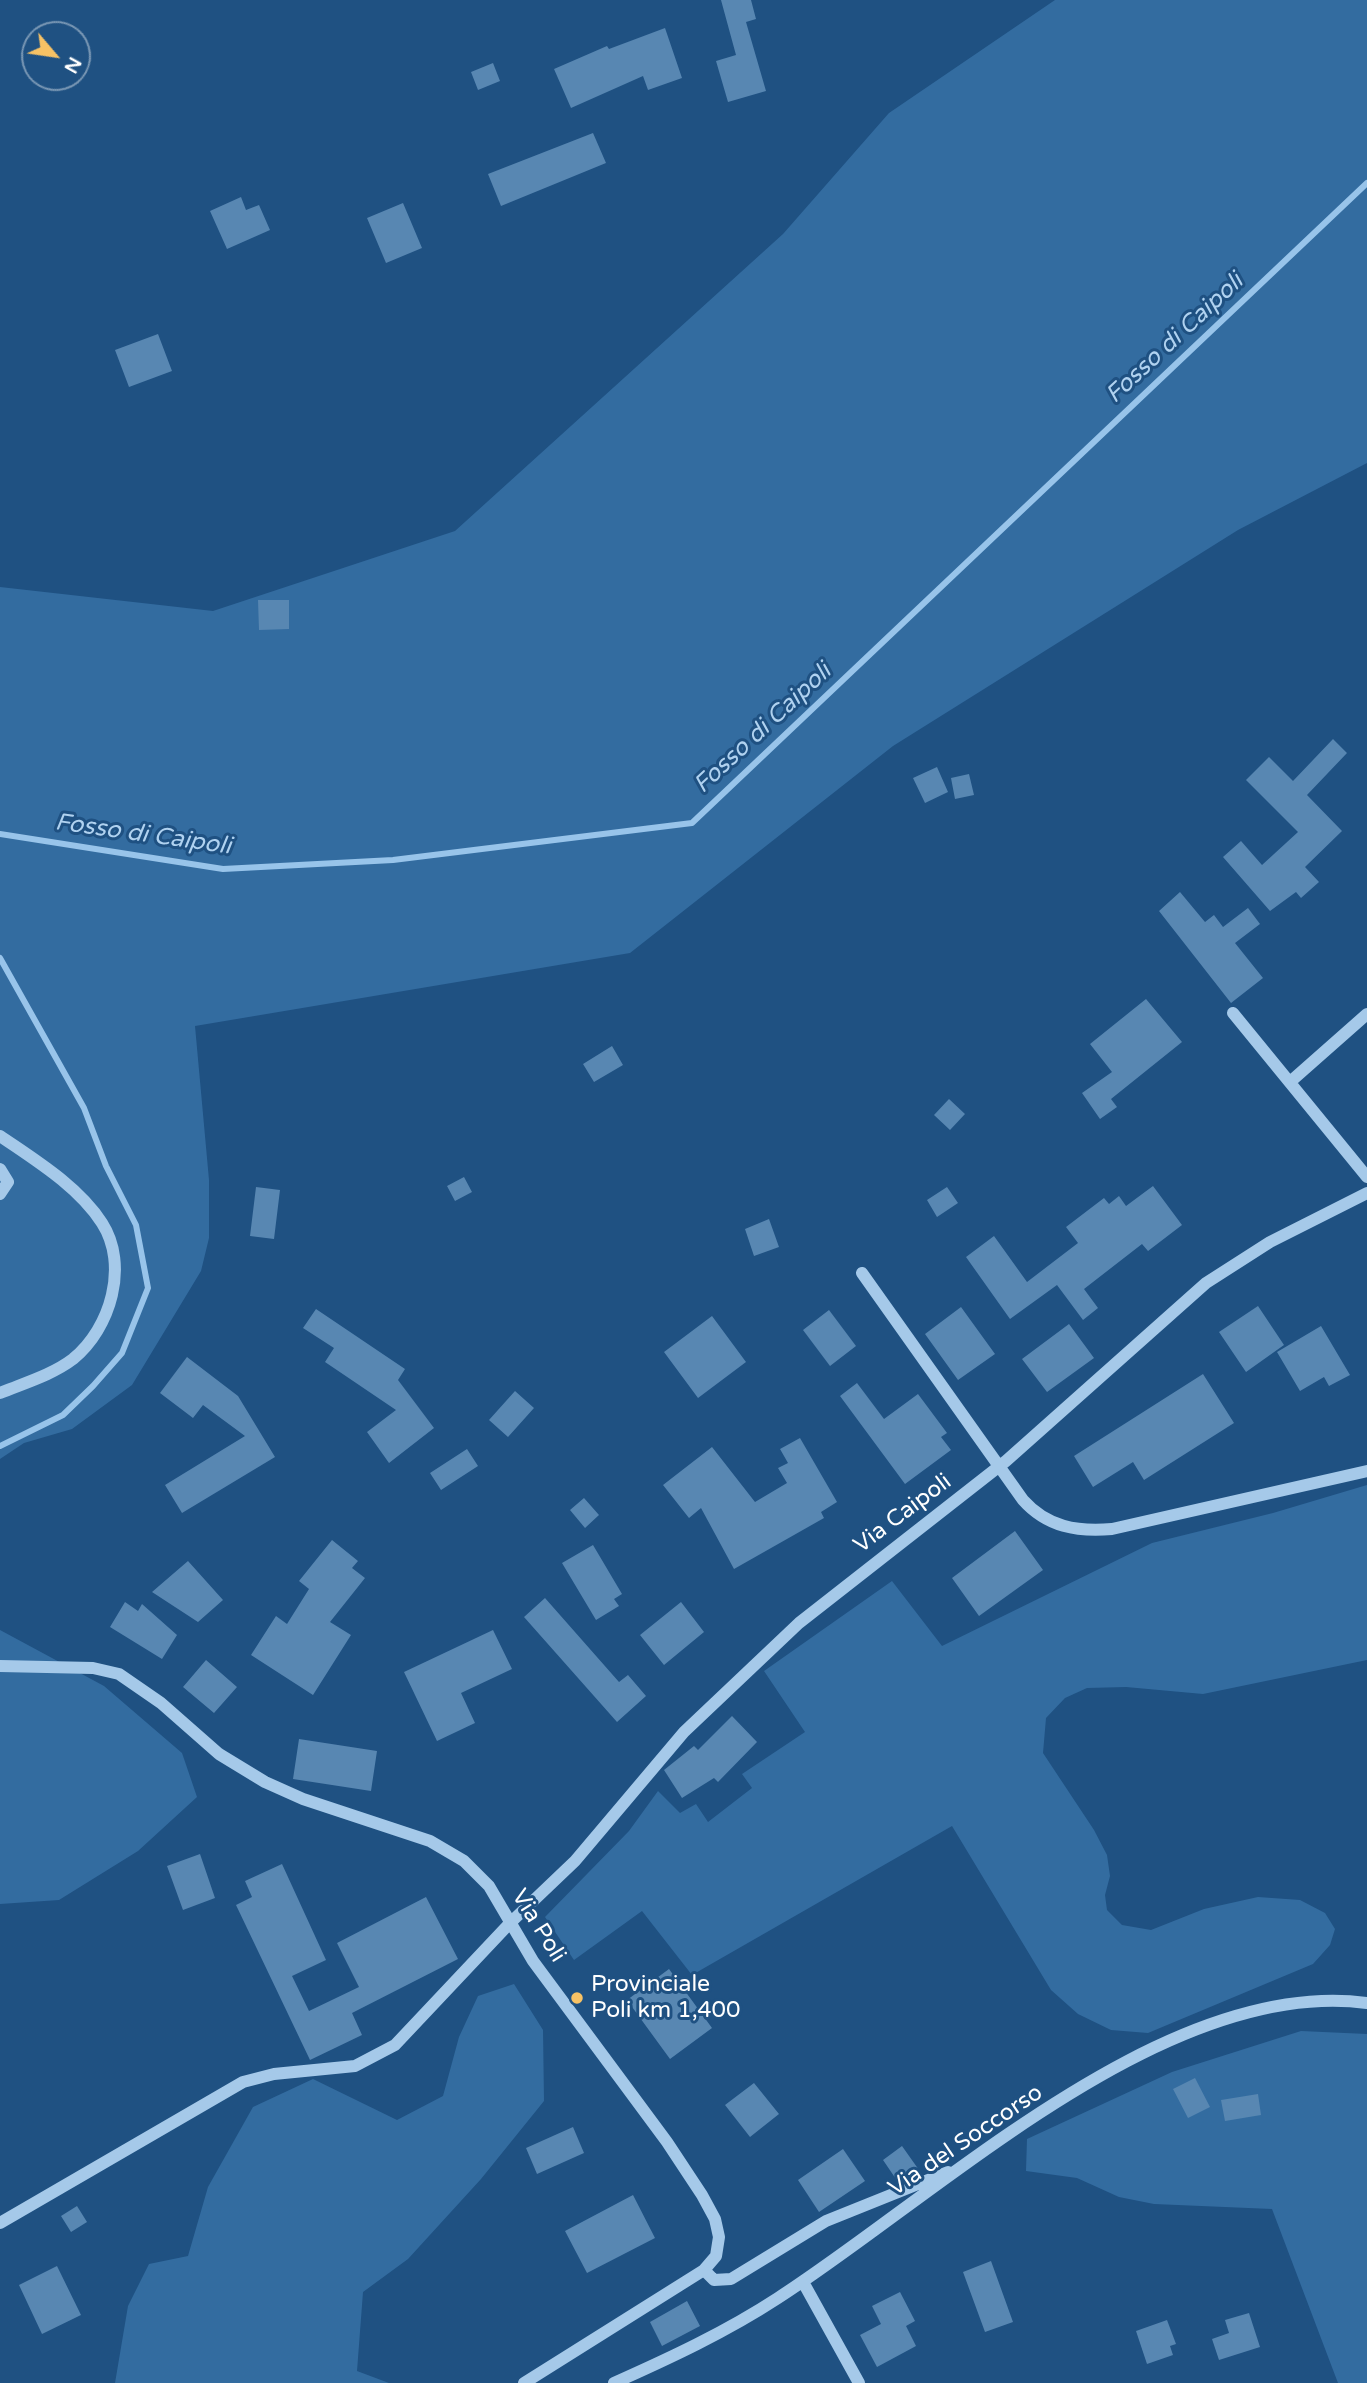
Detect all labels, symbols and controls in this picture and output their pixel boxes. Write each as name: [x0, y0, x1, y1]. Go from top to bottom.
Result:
north arrow: [21, 21, 91, 91]
text: N: [59, 53, 86, 77]
water label: Fosso di Caipoli: [1100, 268, 1250, 410]
water label: Fosso di Caipoli: [688, 658, 838, 800]
water label: Fosso di Caipoli: [53, 808, 233, 862]
street label: Via Caipoli: [849, 1468, 957, 1560]
street label: Via Poli: [505, 1884, 571, 1968]
place label: Provinciale Poli km 1,400: [591, 1971, 740, 2025]
marker: Provinciale Poli km 1,400: [569, 1990, 585, 2006]
street label: Via del Soccorso: [884, 2079, 1048, 2203]

